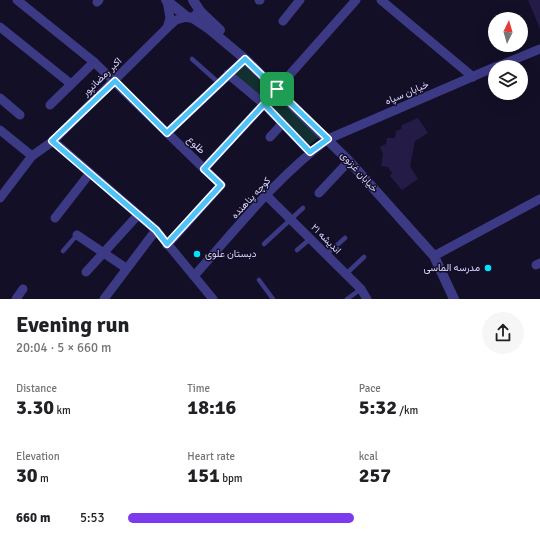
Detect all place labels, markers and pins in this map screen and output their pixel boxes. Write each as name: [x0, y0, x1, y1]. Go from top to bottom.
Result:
pin: [260, 72, 294, 106]
place label: دبستان علوی: [205, 248, 257, 260]
marker: دبستان علوی: [192, 249, 202, 259]
place label: مدرسه الماسی: [424, 262, 480, 274]
marker: مدرسه الماسی: [483, 263, 493, 273]

